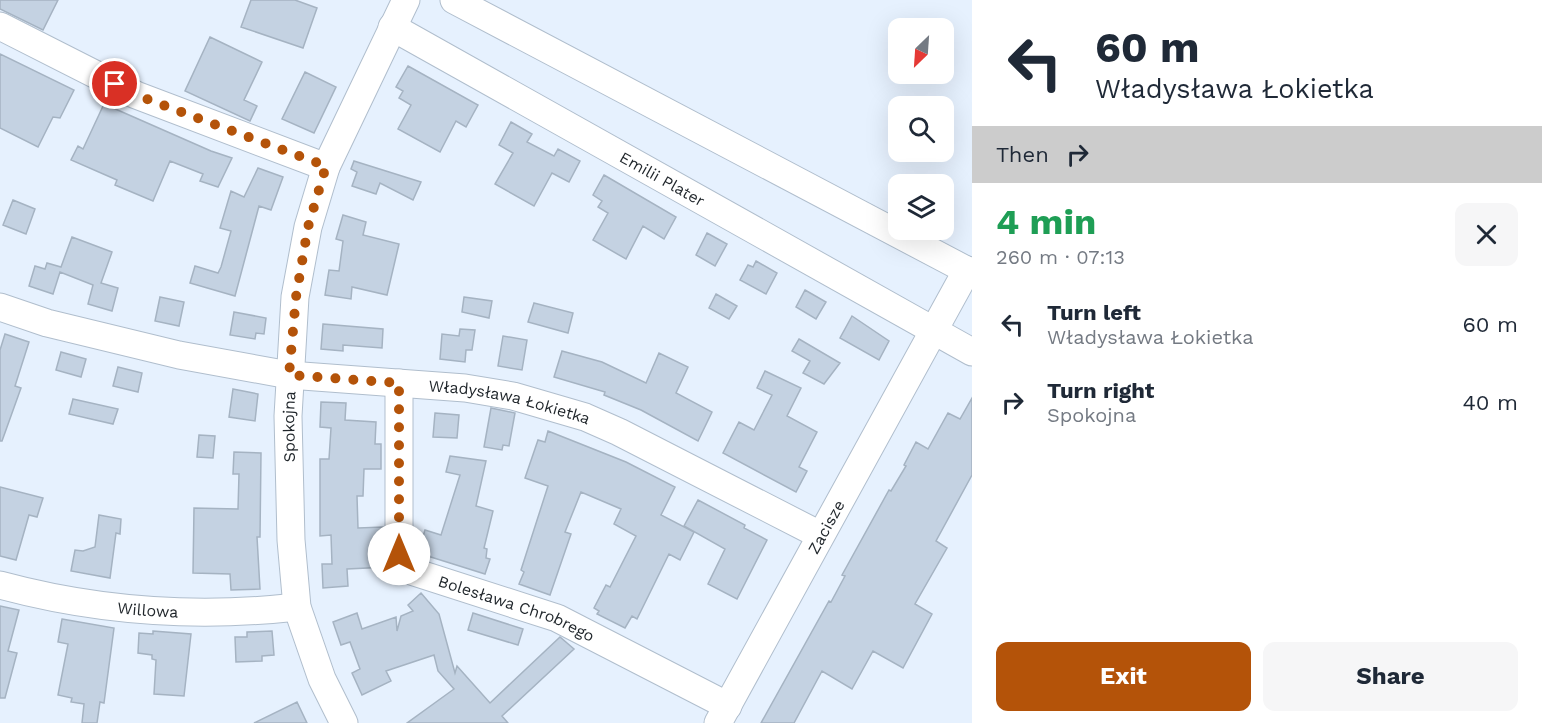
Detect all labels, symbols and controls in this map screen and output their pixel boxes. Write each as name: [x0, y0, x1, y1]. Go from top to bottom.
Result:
north arrow: [888, 18, 954, 84]
map controls: [888, 18, 954, 240]
text: 60 m: [1095, 23, 1199, 72]
icon: left: [996, 24, 1074, 102]
pin: [89, 58, 140, 109]
icon: arrive: [98, 67, 131, 100]
text: Władysława Łokietka: [1095, 73, 1374, 105]
button: search: [888, 96, 954, 162]
icon: right: [1061, 138, 1094, 171]
text: Then: [996, 142, 1049, 167]
street label: Emilii Plater: [617, 147, 709, 210]
button: layers: [888, 174, 954, 240]
text: 4 min: [996, 201, 1096, 243]
button: close: [1455, 203, 1518, 266]
text: 260 m · 07:13: [996, 245, 1125, 269]
text: Turn left: [1047, 300, 1141, 325]
icon: left: [996, 308, 1029, 341]
text: 60 m: [1462, 312, 1518, 337]
text: Władysława Łokietka: [1047, 325, 1253, 349]
street label: Władysława Łokietka: [428, 376, 594, 428]
text: Turn right: [1047, 378, 1154, 403]
icon: right: [996, 386, 1029, 419]
street label: Spokojna: [278, 390, 299, 463]
text: 40 m: [1462, 390, 1518, 415]
text: Spokojna: [1047, 403, 1136, 427]
street label: Zacisze: [803, 496, 848, 557]
position arrow: [367, 522, 431, 586]
street label: Bolesława Chrobrego: [436, 571, 598, 645]
street label: Willowa: [116, 598, 179, 621]
button: Exit: [996, 642, 1251, 711]
button: Share: [1263, 642, 1518, 711]

